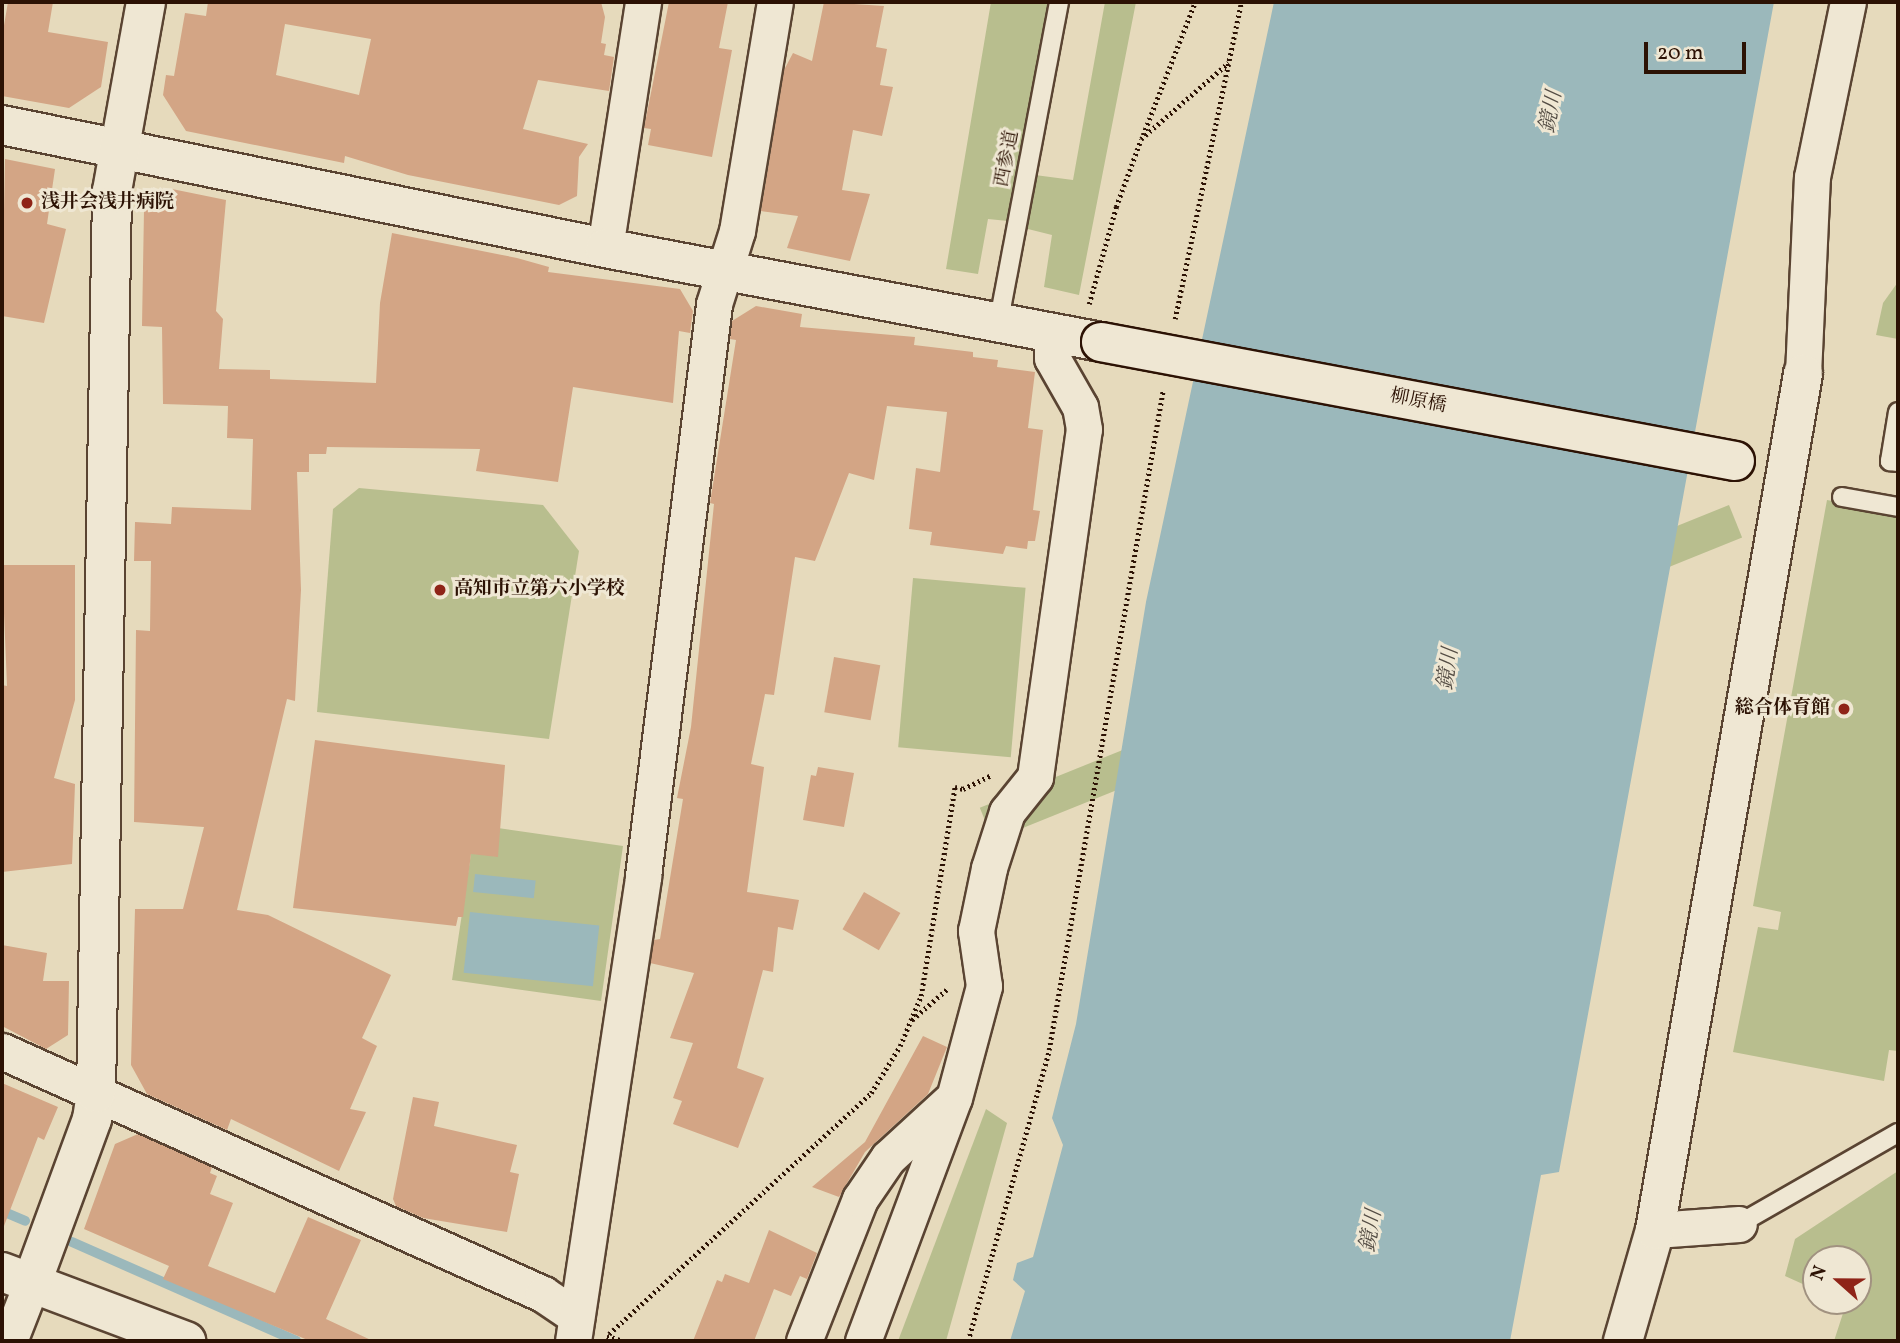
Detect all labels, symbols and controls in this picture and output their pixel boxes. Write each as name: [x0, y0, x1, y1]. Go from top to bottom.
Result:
scale bar: [1648, 28, 1750, 72]
text: 20 m: [1657, 39, 1703, 68]
water label: 鏡川: [1536, 89, 1568, 135]
street label: 西参道: [991, 129, 1025, 189]
place label: 浅井会浅井病院: [41, 192, 174, 214]
marker: 浅井会浅井病院: [19, 195, 35, 211]
street label: 柳原橋: [1388, 385, 1448, 419]
place label: 高知市立第六小学校: [454, 579, 625, 601]
marker: 高知市立第六小学校: [432, 582, 448, 598]
water label: 鏡川: [1434, 646, 1464, 692]
place label: 総合体育館: [1735, 698, 1830, 720]
marker: 総合体育館: [1836, 701, 1852, 717]
water label: 鏡川: [1356, 1208, 1388, 1254]
north arrow: [1802, 1245, 1872, 1315]
text: N: [1805, 1262, 1834, 1284]

